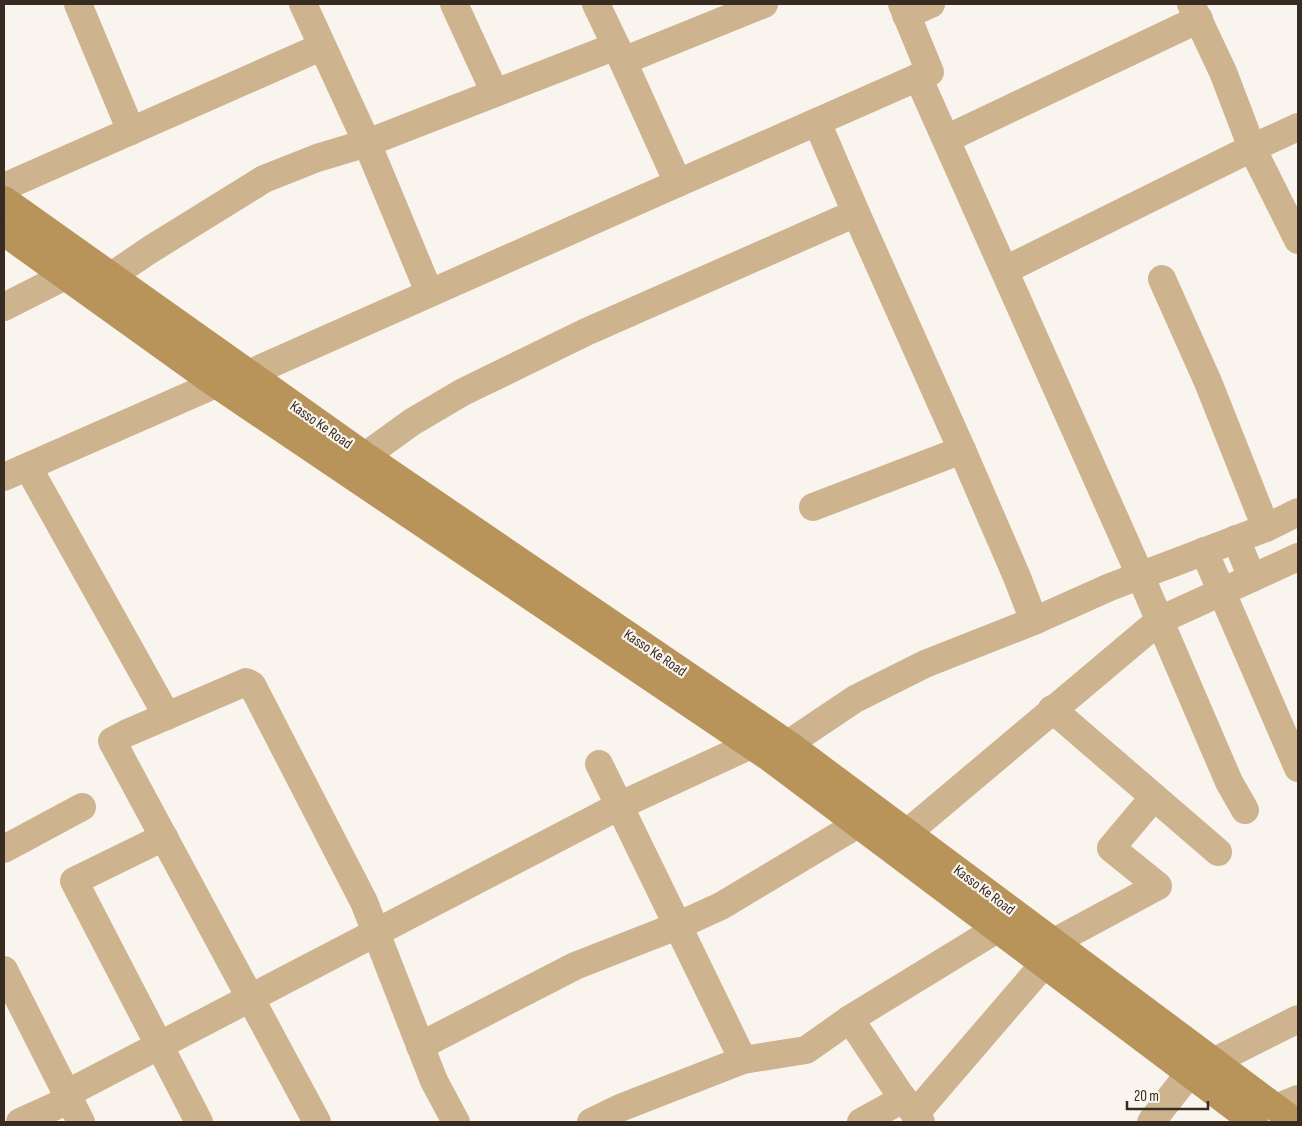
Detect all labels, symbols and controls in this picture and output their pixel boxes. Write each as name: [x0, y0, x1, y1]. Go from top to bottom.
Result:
street label: Kasso Ke Road: [286, 397, 356, 453]
street label: Kasso Ke Road: [620, 625, 690, 681]
street label: Kasso Ke Road: [950, 861, 1018, 919]
scale bar: [1127, 1078, 1208, 1110]
text: 20 m: [1134, 1087, 1159, 1106]

